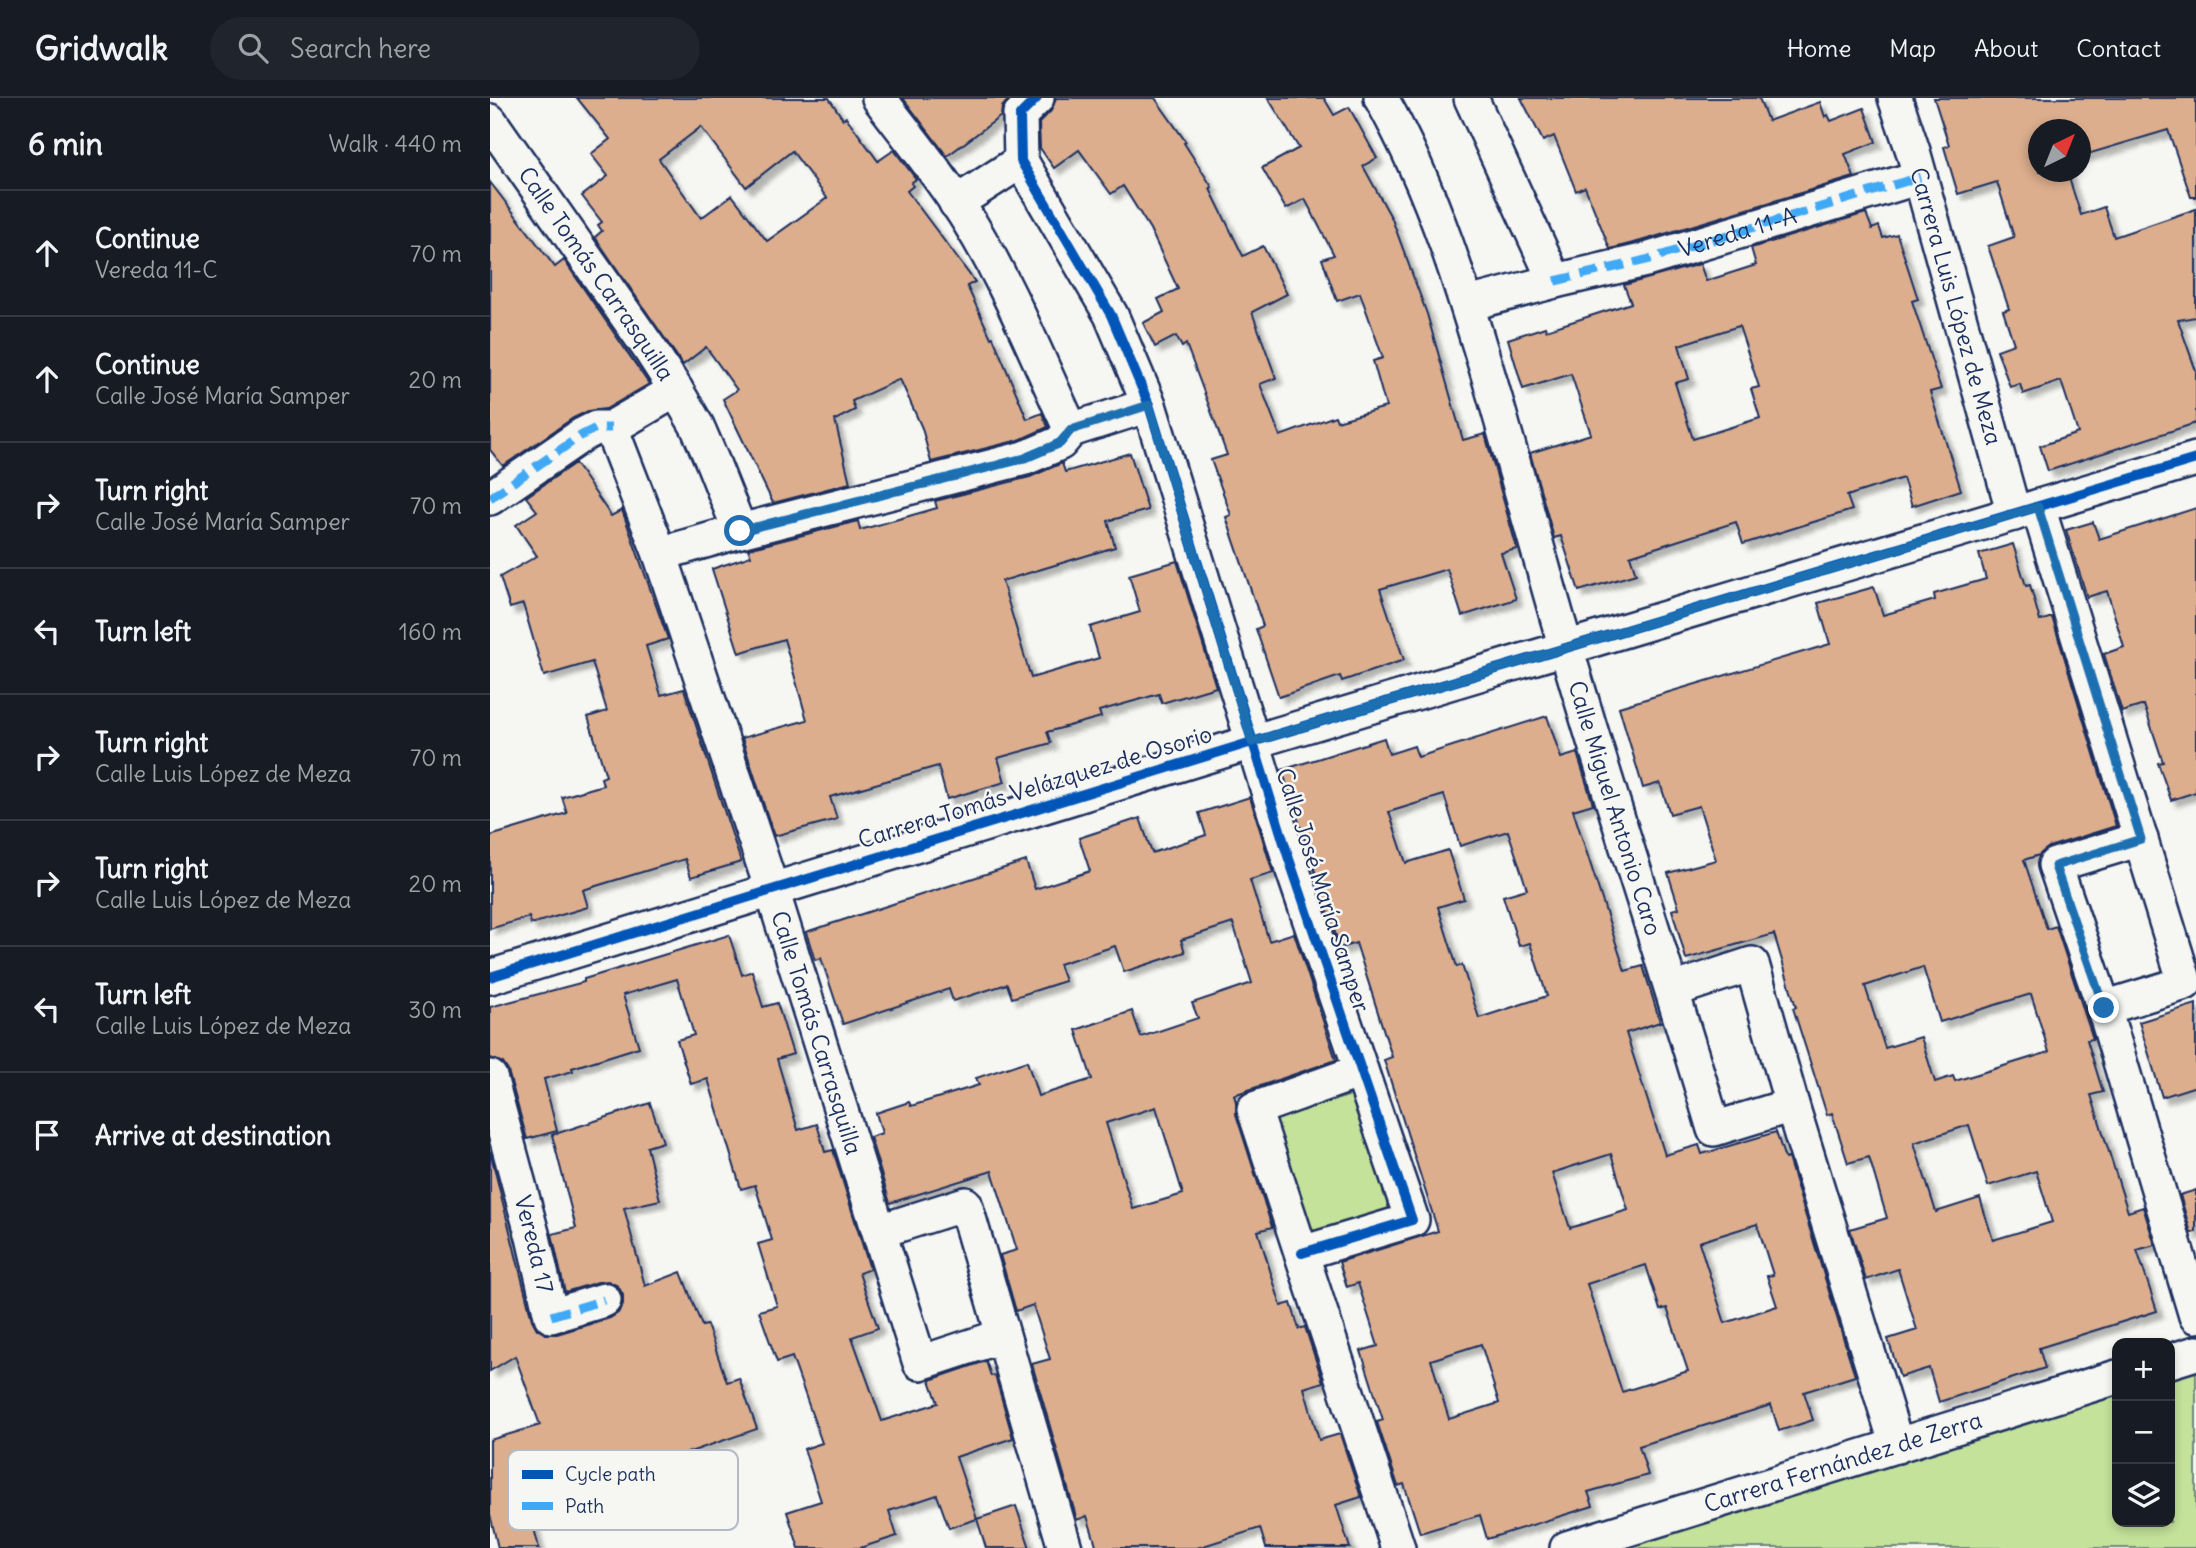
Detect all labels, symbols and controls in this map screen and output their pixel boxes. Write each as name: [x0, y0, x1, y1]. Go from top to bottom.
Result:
search box: [210, 17, 700, 80]
text: Gridwalk: [35, 27, 168, 69]
icon: search: [234, 29, 272, 67]
text: Search here: [290, 32, 431, 65]
text: Home: [1787, 33, 1851, 63]
text: Map: [1889, 33, 1936, 63]
text: About: [1974, 33, 2038, 63]
text: Contact: [2076, 33, 2161, 63]
north arrow: [2028, 119, 2091, 182]
text: 6 min: [28, 125, 103, 163]
text: Walk · 440 m: [328, 129, 462, 158]
street label: Calle Tomás Carrasquilla: [512, 161, 681, 386]
street label: Carrera Luis López de Meza: [1904, 164, 2009, 448]
street label: Vereda 11-A: [1675, 200, 1800, 263]
text: Continue: [95, 222, 200, 255]
icon: ahead: [28, 234, 66, 272]
text: 70 m: [410, 239, 462, 268]
text: Vereda 11-C: [95, 255, 217, 284]
text: Continue: [95, 348, 200, 381]
icon: ahead: [28, 360, 66, 398]
text: 20 m: [409, 365, 462, 394]
text: Calle José María Samper: [95, 381, 350, 410]
text: Turn right: [95, 474, 208, 507]
icon: right: [28, 486, 66, 524]
text: 70 m: [410, 491, 462, 520]
text: Calle José María Samper: [95, 507, 350, 536]
route start: [724, 515, 755, 546]
icon: left: [28, 612, 66, 650]
text: Turn left: [95, 615, 191, 648]
text: 160 m: [399, 617, 462, 646]
street label: Calle Miguel Antonio Caro: [1562, 677, 1669, 939]
street label: Carrera Tomás Velázquez de Osorio: [854, 719, 1215, 854]
text: Turn right: [95, 726, 208, 759]
icon: right: [28, 738, 66, 776]
text: 70 m: [410, 743, 462, 772]
text: Calle Luis López de Meza: [95, 759, 351, 788]
street label: Calle José María Samper: [1270, 764, 1377, 1016]
text: Turn right: [95, 852, 208, 885]
icon: right: [28, 864, 66, 902]
text: 20 m: [409, 869, 462, 898]
text: Calle Luis López de Meza: [95, 885, 351, 914]
street label: Calle Tomás Carrasquilla: [765, 907, 869, 1158]
text: Turn left: [95, 978, 191, 1011]
icon: left: [28, 990, 66, 1028]
route end: [2088, 992, 2119, 1023]
text: 30 m: [408, 995, 462, 1024]
text: Calle Luis López de Meza: [95, 1011, 351, 1040]
icon: arrive: [28, 1116, 66, 1154]
text: Arrive at destination: [95, 1119, 331, 1152]
street label: Vereda 17: [508, 1192, 560, 1296]
map controls: [2112, 1338, 2175, 1527]
button: +: [2112, 1338, 2175, 1401]
button: −: [2112, 1401, 2175, 1464]
street label: Carrera Fernández de Zerra: [1700, 1405, 1985, 1519]
legend: [508, 1450, 738, 1530]
text: Cycle path: [565, 1462, 656, 1486]
button: layers: [2112, 1464, 2175, 1527]
text: Path: [565, 1494, 604, 1518]

